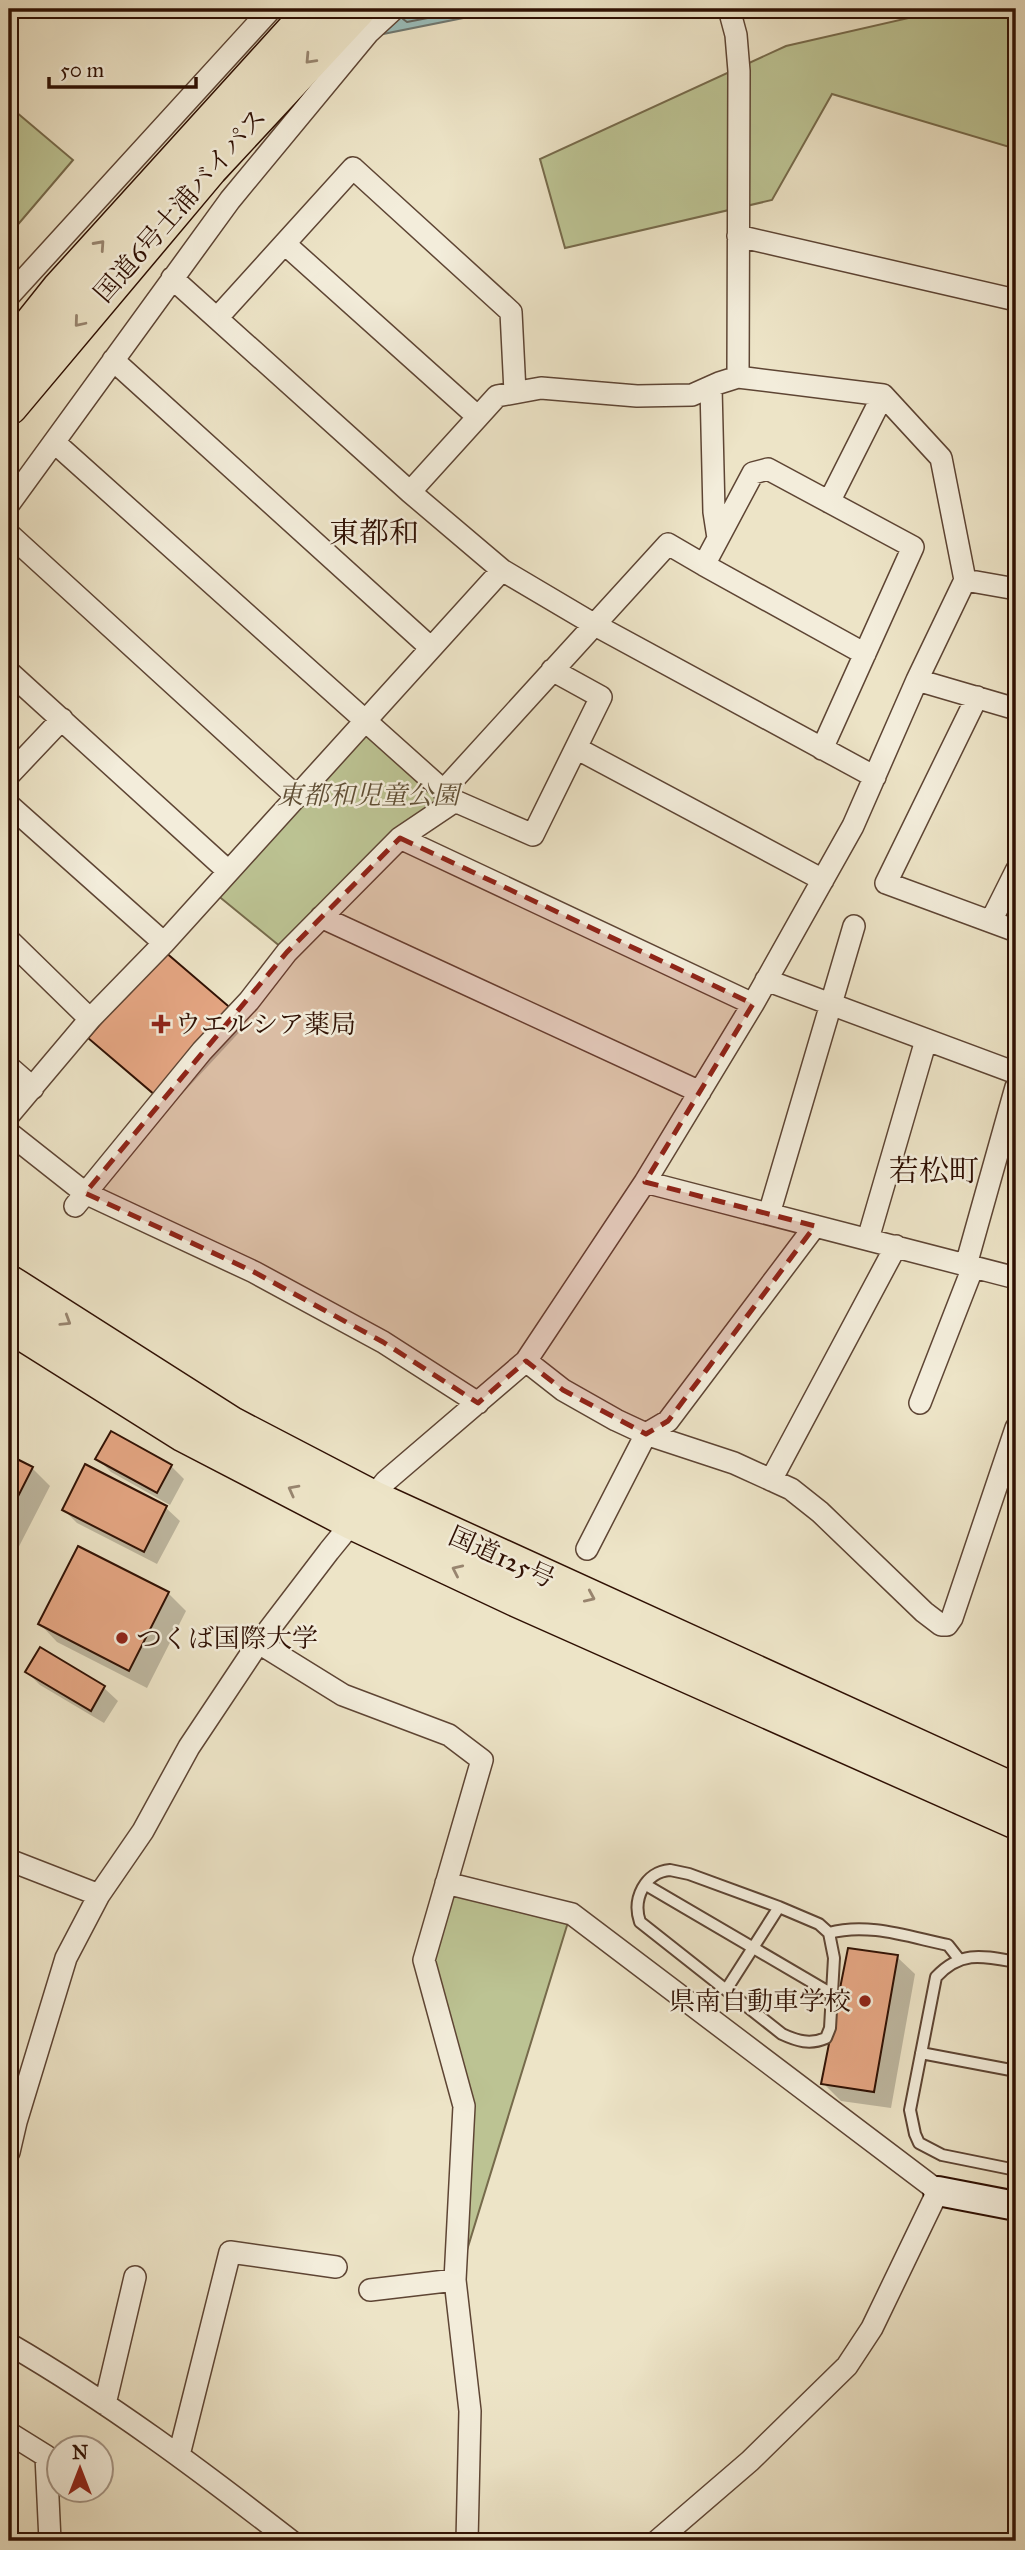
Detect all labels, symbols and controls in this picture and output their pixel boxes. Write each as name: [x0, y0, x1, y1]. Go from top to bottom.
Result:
scale bar: [49, 46, 196, 90]
one-way arrow: [306, 51, 319, 64]
text: 50 m: [60, 57, 105, 83]
street label: 国道6号土浦バイパス: [87, 101, 273, 309]
one-way arrow: [92, 240, 104, 253]
one-way arrow: [75, 313, 87, 326]
district label: 東都和: [329, 515, 419, 551]
park label: 東都和児童公園: [277, 779, 463, 811]
place label: ウエルシア薬局: [175, 1008, 356, 1040]
marker: ウエルシア薬局: [153, 1016, 169, 1032]
district label: 若松町: [889, 1153, 979, 1189]
one-way arrow: [59, 1312, 72, 1325]
one-way arrow: [288, 1485, 300, 1498]
street label: 国道125号: [444, 1519, 560, 1595]
one-way arrow: [452, 1564, 464, 1578]
one-way arrow: [583, 1589, 596, 1603]
place label: つくば国際大学: [136, 1622, 318, 1654]
marker: つくば国際大学: [114, 1630, 130, 1646]
place label: 県南自動車学校: [669, 1985, 851, 2017]
marker: 県南自動車学校: [857, 1993, 873, 2009]
north arrow: [46, 2434, 116, 2504]
text: N: [72, 2441, 88, 2464]

